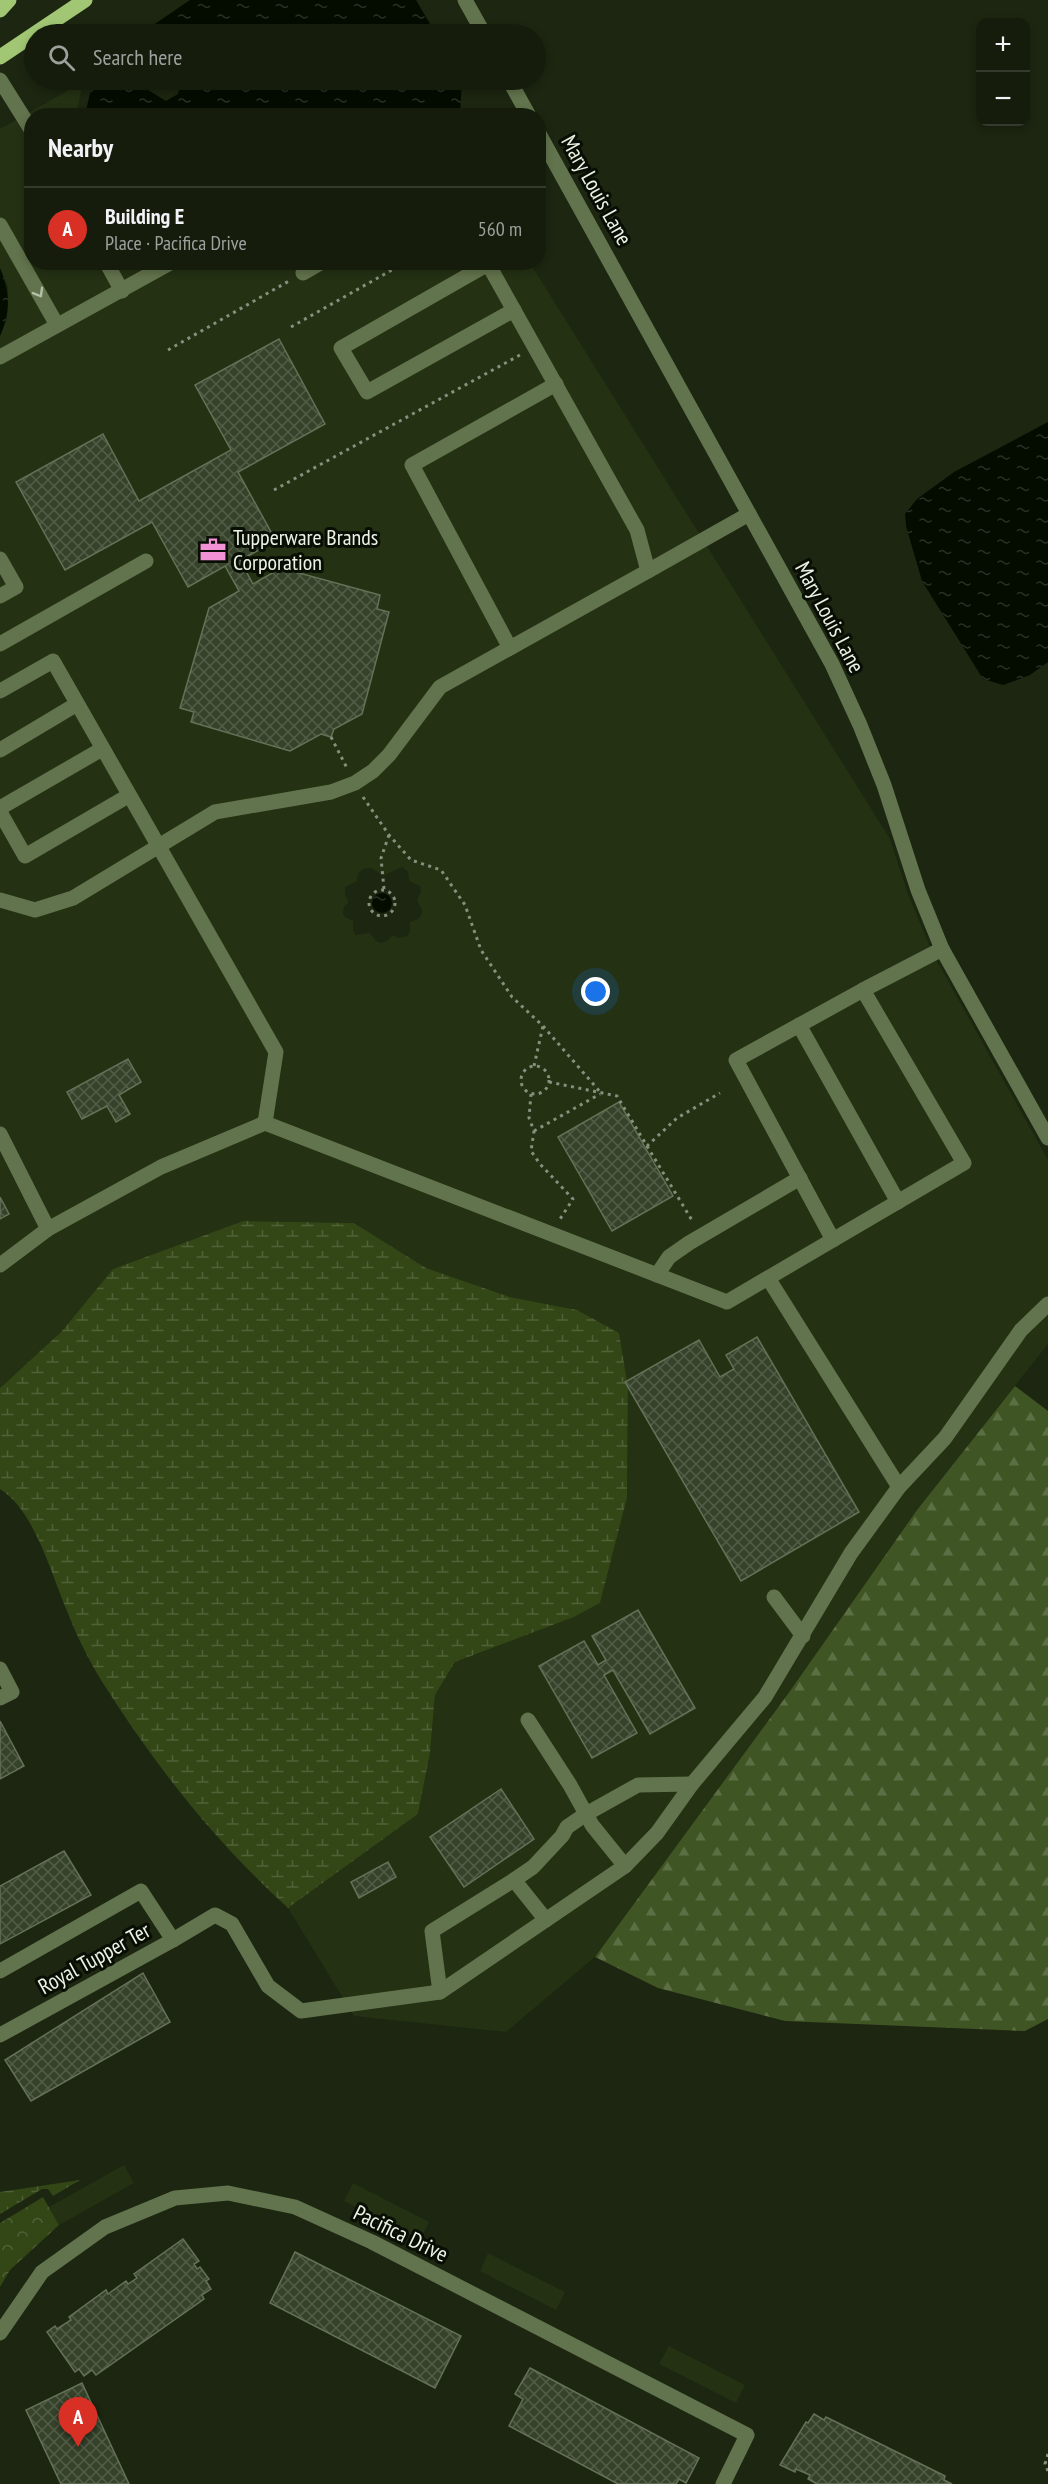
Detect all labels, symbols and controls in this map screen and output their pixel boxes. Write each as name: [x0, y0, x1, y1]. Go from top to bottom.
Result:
map controls: [976, 18, 1030, 126]
button: +: [976, 18, 1030, 72]
search box: [24, 24, 546, 90]
icon: search: [45, 41, 78, 74]
text: Search here: [93, 43, 182, 71]
button: −: [976, 72, 1030, 126]
street label: Mary Louis Lane: [555, 130, 639, 250]
text: Nearby: [48, 131, 113, 164]
text: Building E: [105, 202, 184, 230]
text: A: [62, 216, 73, 242]
text: 560 m: [478, 216, 522, 242]
text: Place · Pacifica Drive: [105, 230, 247, 256]
one-way arrow: [32, 287, 43, 297]
place label: Tupperware Brands Corporation: [233, 523, 378, 576]
office icon: Tupperware Brands Corporation: [198, 535, 228, 565]
street label: Mary Louis Lane: [789, 557, 871, 677]
your location: [581, 977, 610, 1006]
street label: Royal Tupper Ter: [33, 1916, 155, 2000]
street label: Pacifica Drive: [349, 2198, 453, 2268]
pin: A: [58, 2398, 98, 2447]

